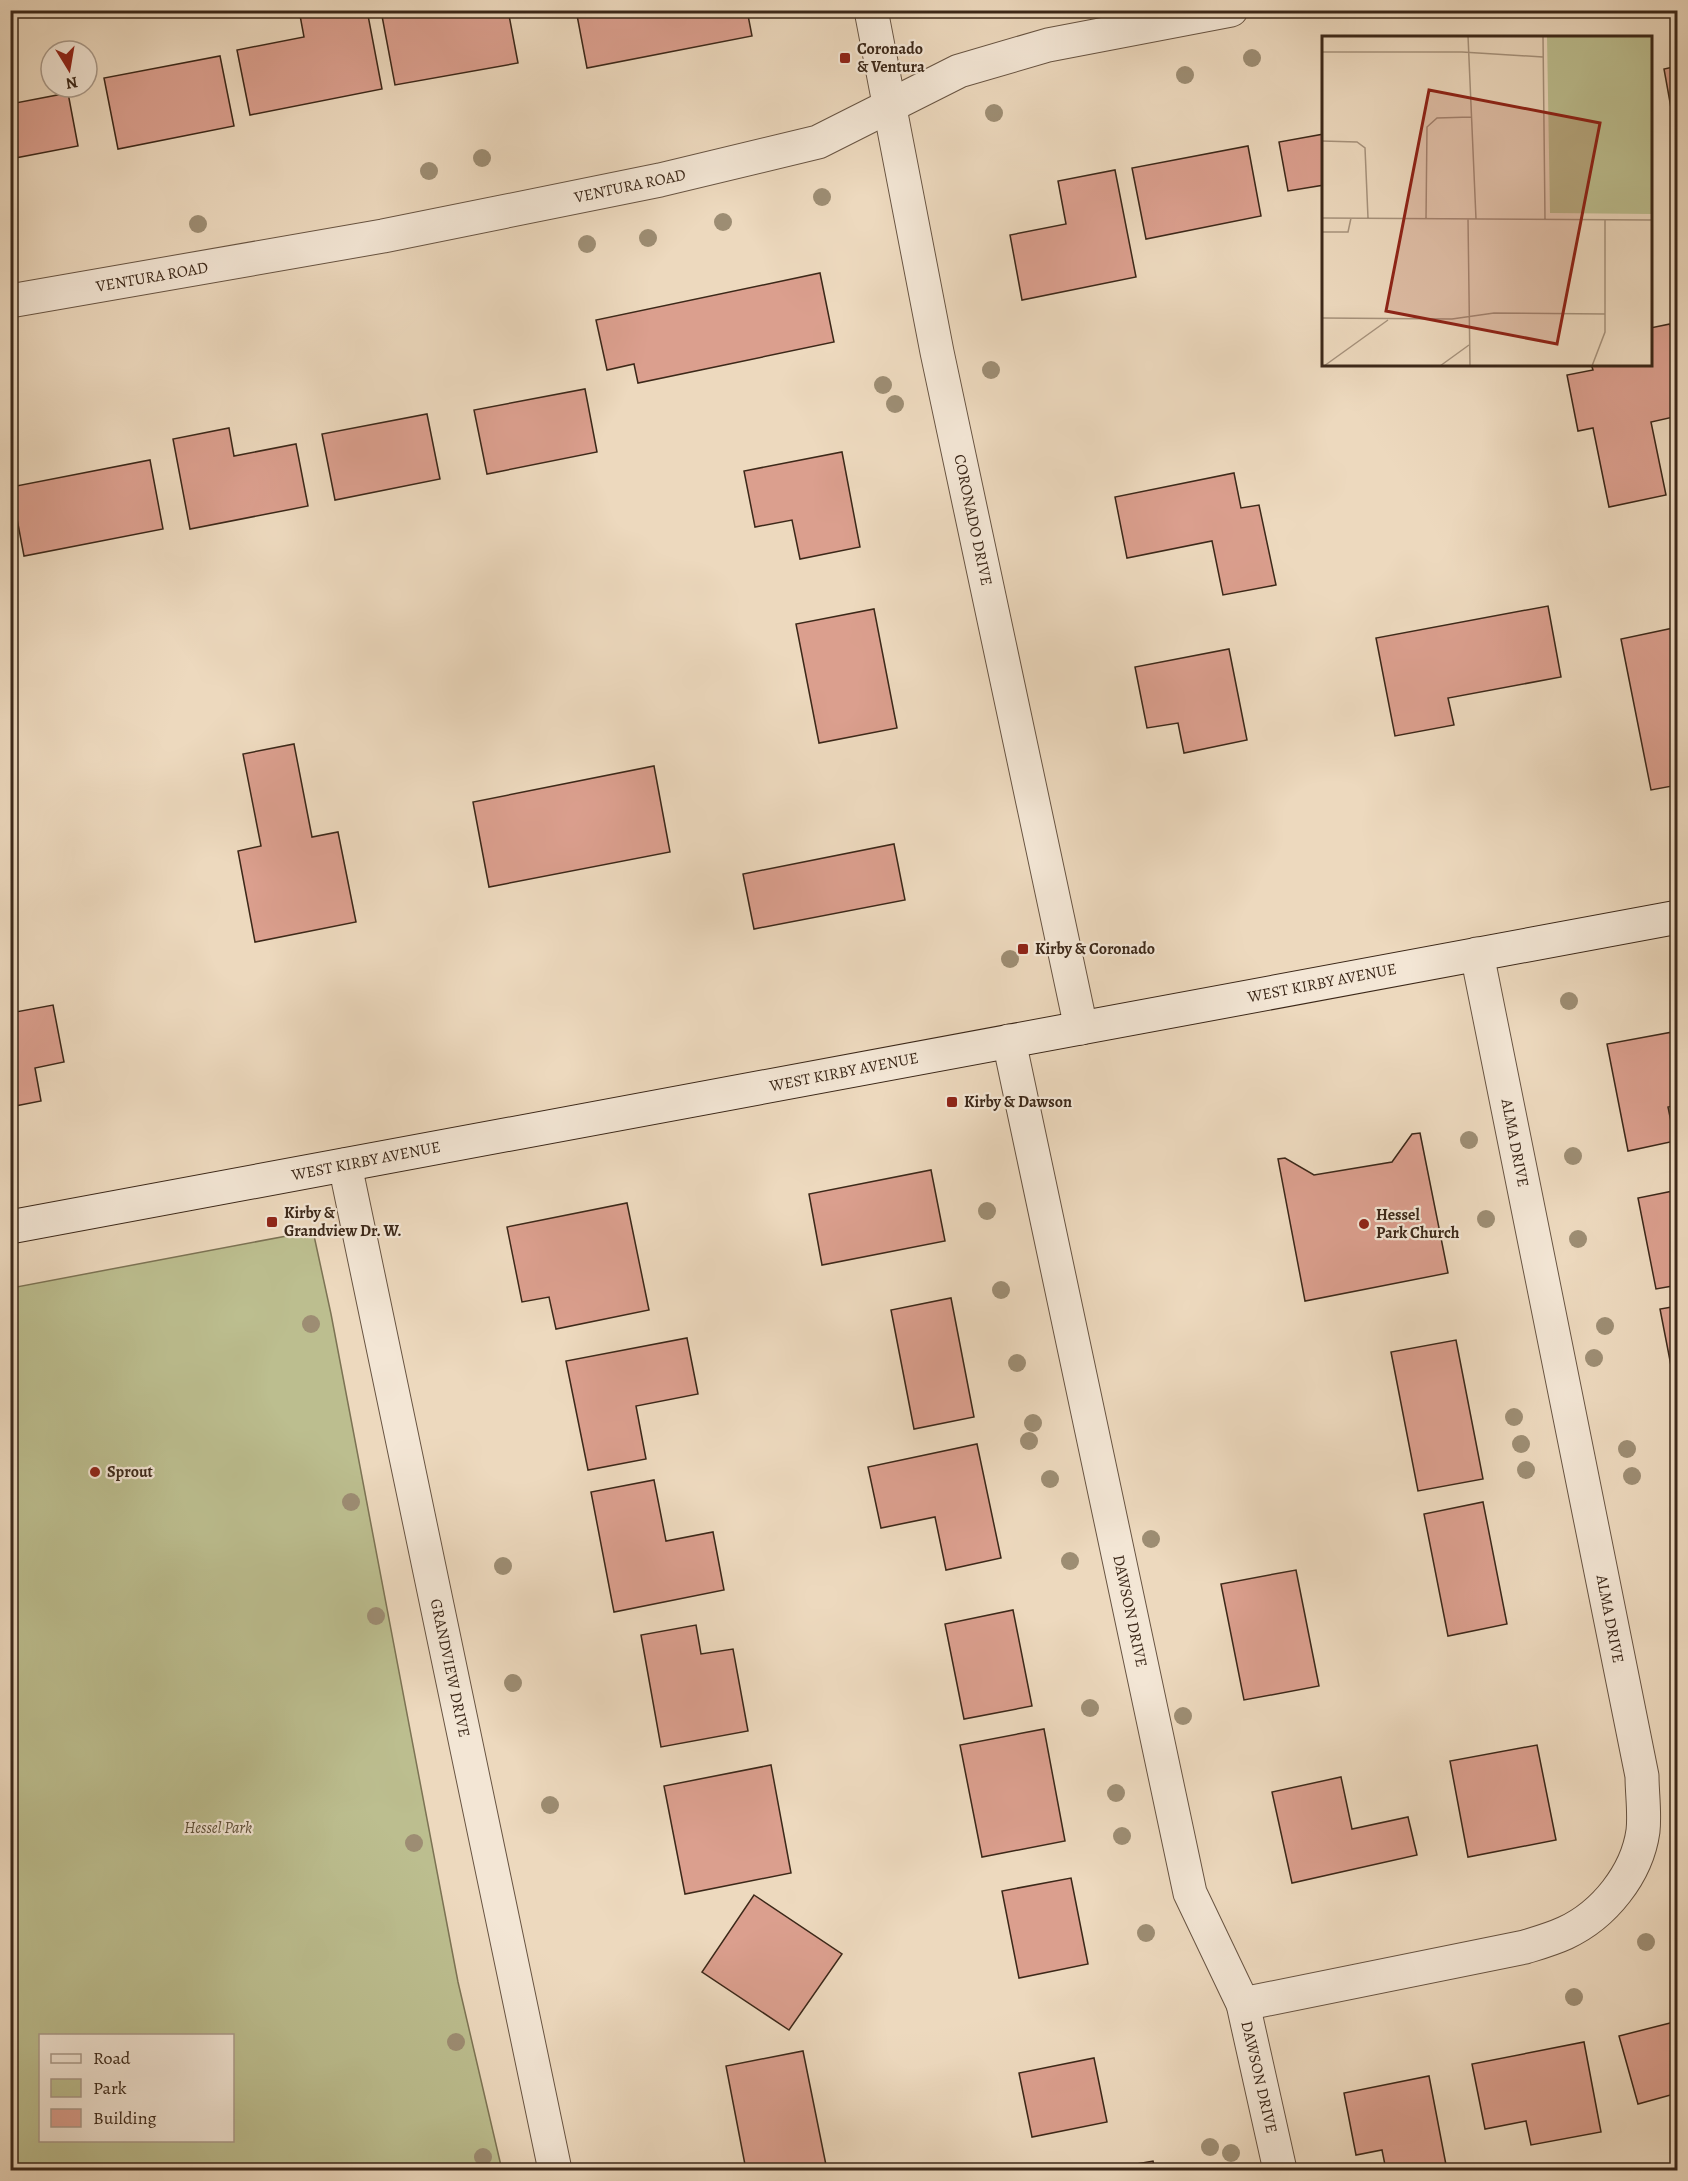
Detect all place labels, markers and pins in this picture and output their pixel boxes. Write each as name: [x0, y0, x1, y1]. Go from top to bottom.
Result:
place label: Coronado & Ventura: [857, 38, 925, 78]
marker: Coronado & Ventura: [838, 51, 852, 65]
place label: Kirby & Coronado: [1035, 938, 1155, 960]
marker: Kirby & Coronado: [1016, 942, 1030, 956]
place label: Kirby & Dawson: [964, 1091, 1072, 1113]
marker: Kirby & Dawson: [945, 1095, 959, 1109]
place label: Kirby & Grandview Dr. W.: [284, 1202, 402, 1242]
place label: Hessel Park Church: [1376, 1204, 1460, 1244]
marker: Kirby & Grandview Dr. W.: [265, 1215, 279, 1229]
marker: Hessel Park Church: [1357, 1217, 1371, 1231]
place label: Sprout: [107, 1461, 154, 1483]
marker: Sprout: [88, 1465, 102, 1479]

